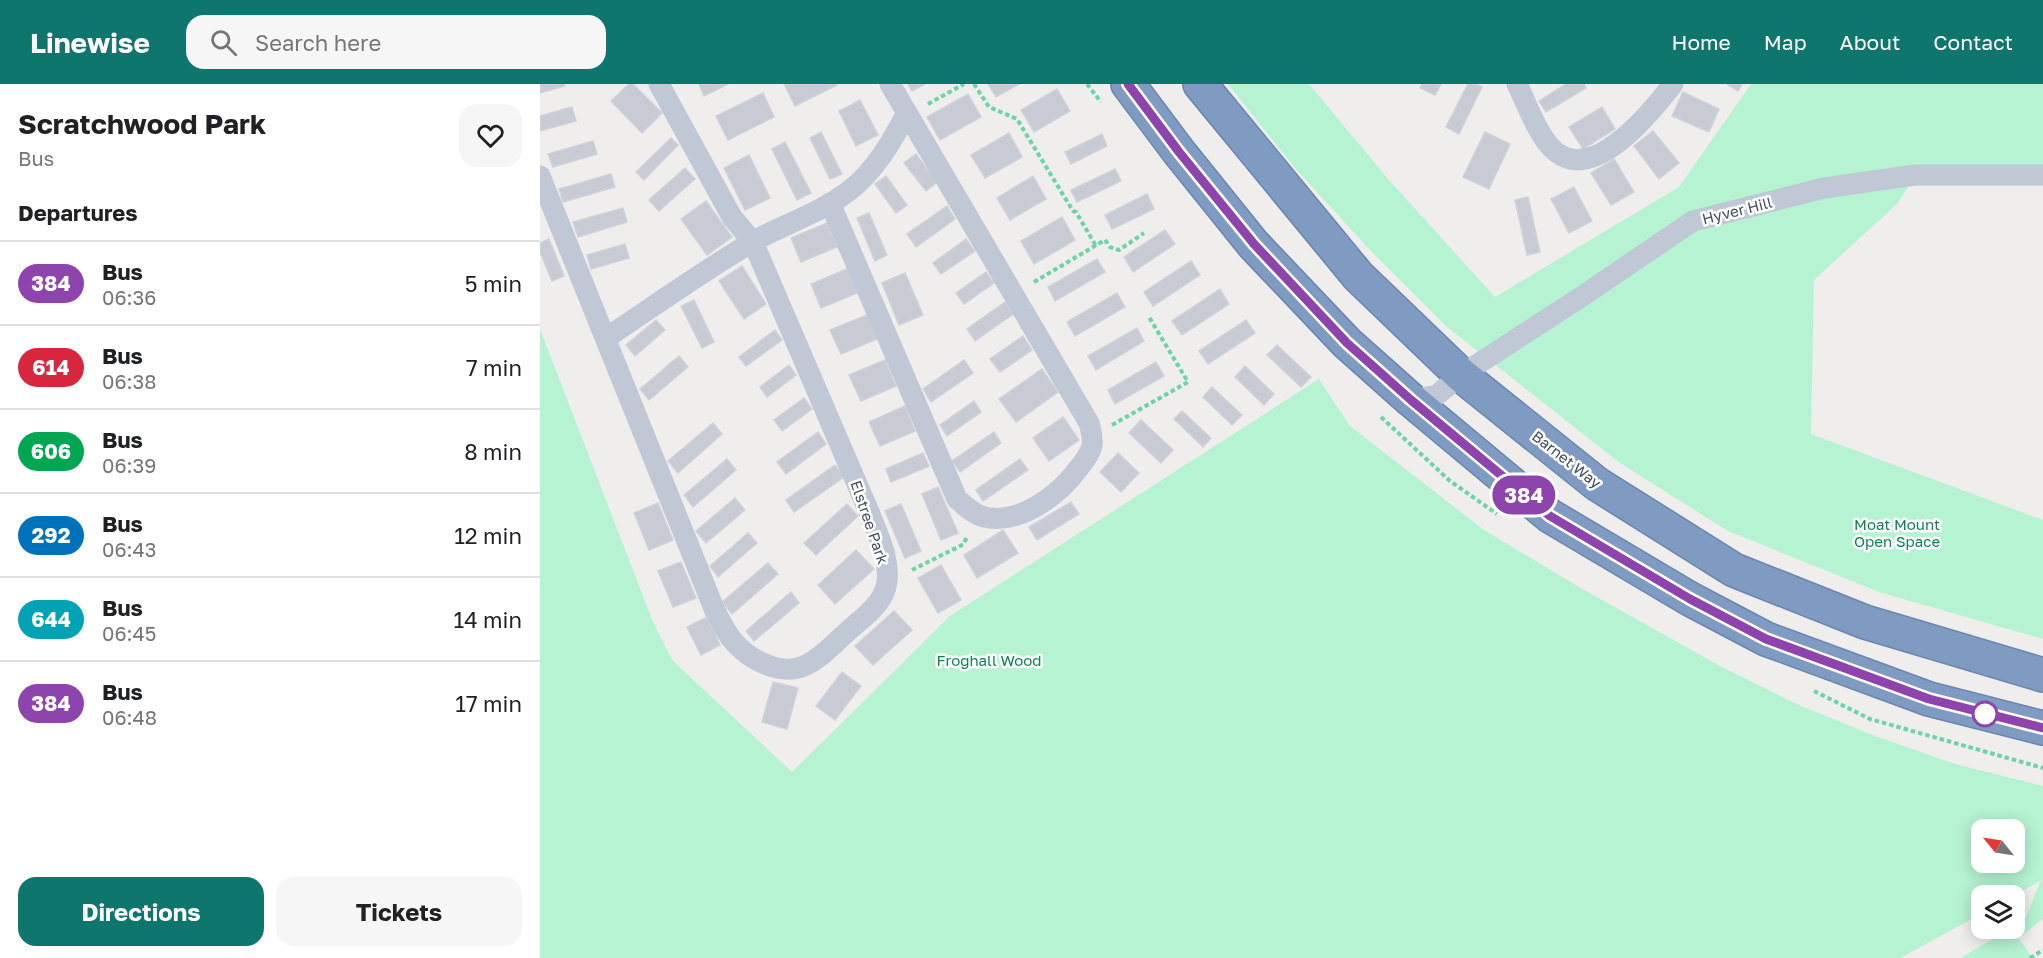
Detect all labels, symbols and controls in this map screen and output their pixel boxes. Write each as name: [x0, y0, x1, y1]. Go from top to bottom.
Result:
search box: [186, 15, 606, 69]
text: Linewise: [30, 26, 150, 59]
icon: search: [207, 26, 240, 59]
text: Search here: [255, 29, 381, 56]
text: Home: [1671, 29, 1731, 55]
text: Map: [1764, 29, 1807, 55]
text: About: [1840, 29, 1900, 55]
text: Contact: [1933, 29, 2013, 55]
button: heart: [459, 104, 522, 167]
text: Scratchwood Park: [18, 107, 266, 140]
text: Bus: [18, 146, 54, 170]
street label: Hyver Hill: [1700, 193, 1774, 227]
text: Departures: [18, 199, 137, 226]
text: Bus: [102, 258, 143, 285]
text: 384: [31, 270, 71, 296]
text: 5 min: [465, 270, 522, 297]
text: 06:36: [102, 285, 156, 309]
text: Bus: [102, 342, 143, 369]
text: 614: [32, 354, 70, 380]
text: 7 min: [466, 354, 522, 381]
text: 06:38: [102, 369, 156, 393]
text: Bus: [102, 426, 143, 453]
street label: Barnet Way: [1529, 427, 1605, 492]
text: 606: [31, 438, 71, 464]
text: 8 min: [464, 438, 522, 465]
text: 06:39: [102, 453, 156, 477]
line badge: 384: [1490, 476, 1558, 514]
street label: Elstree Park: [847, 478, 893, 567]
text: 384: [1504, 482, 1544, 508]
text: Bus: [102, 510, 143, 537]
park label: Moat Mount Open Space: [1854, 515, 1940, 550]
text: 292: [32, 522, 70, 548]
text: 12 min: [454, 522, 522, 549]
text: 06:43: [102, 537, 156, 561]
text: Bus: [102, 594, 143, 621]
text: 644: [31, 606, 71, 632]
text: 14 min: [454, 606, 522, 633]
text: 06:45: [102, 621, 156, 645]
park label: Froghall Wood: [937, 651, 1041, 669]
text: Bus: [102, 678, 143, 705]
text: 384: [31, 690, 71, 716]
text: 17 min: [455, 690, 522, 717]
unlabelled marker: [1972, 701, 1998, 727]
text: 06:48: [102, 705, 157, 729]
north arrow: [1971, 819, 2025, 873]
map controls: [1971, 819, 2025, 939]
button: Directions: [18, 877, 264, 946]
button: Tickets: [276, 877, 522, 946]
button: layers: [1971, 885, 2025, 939]

